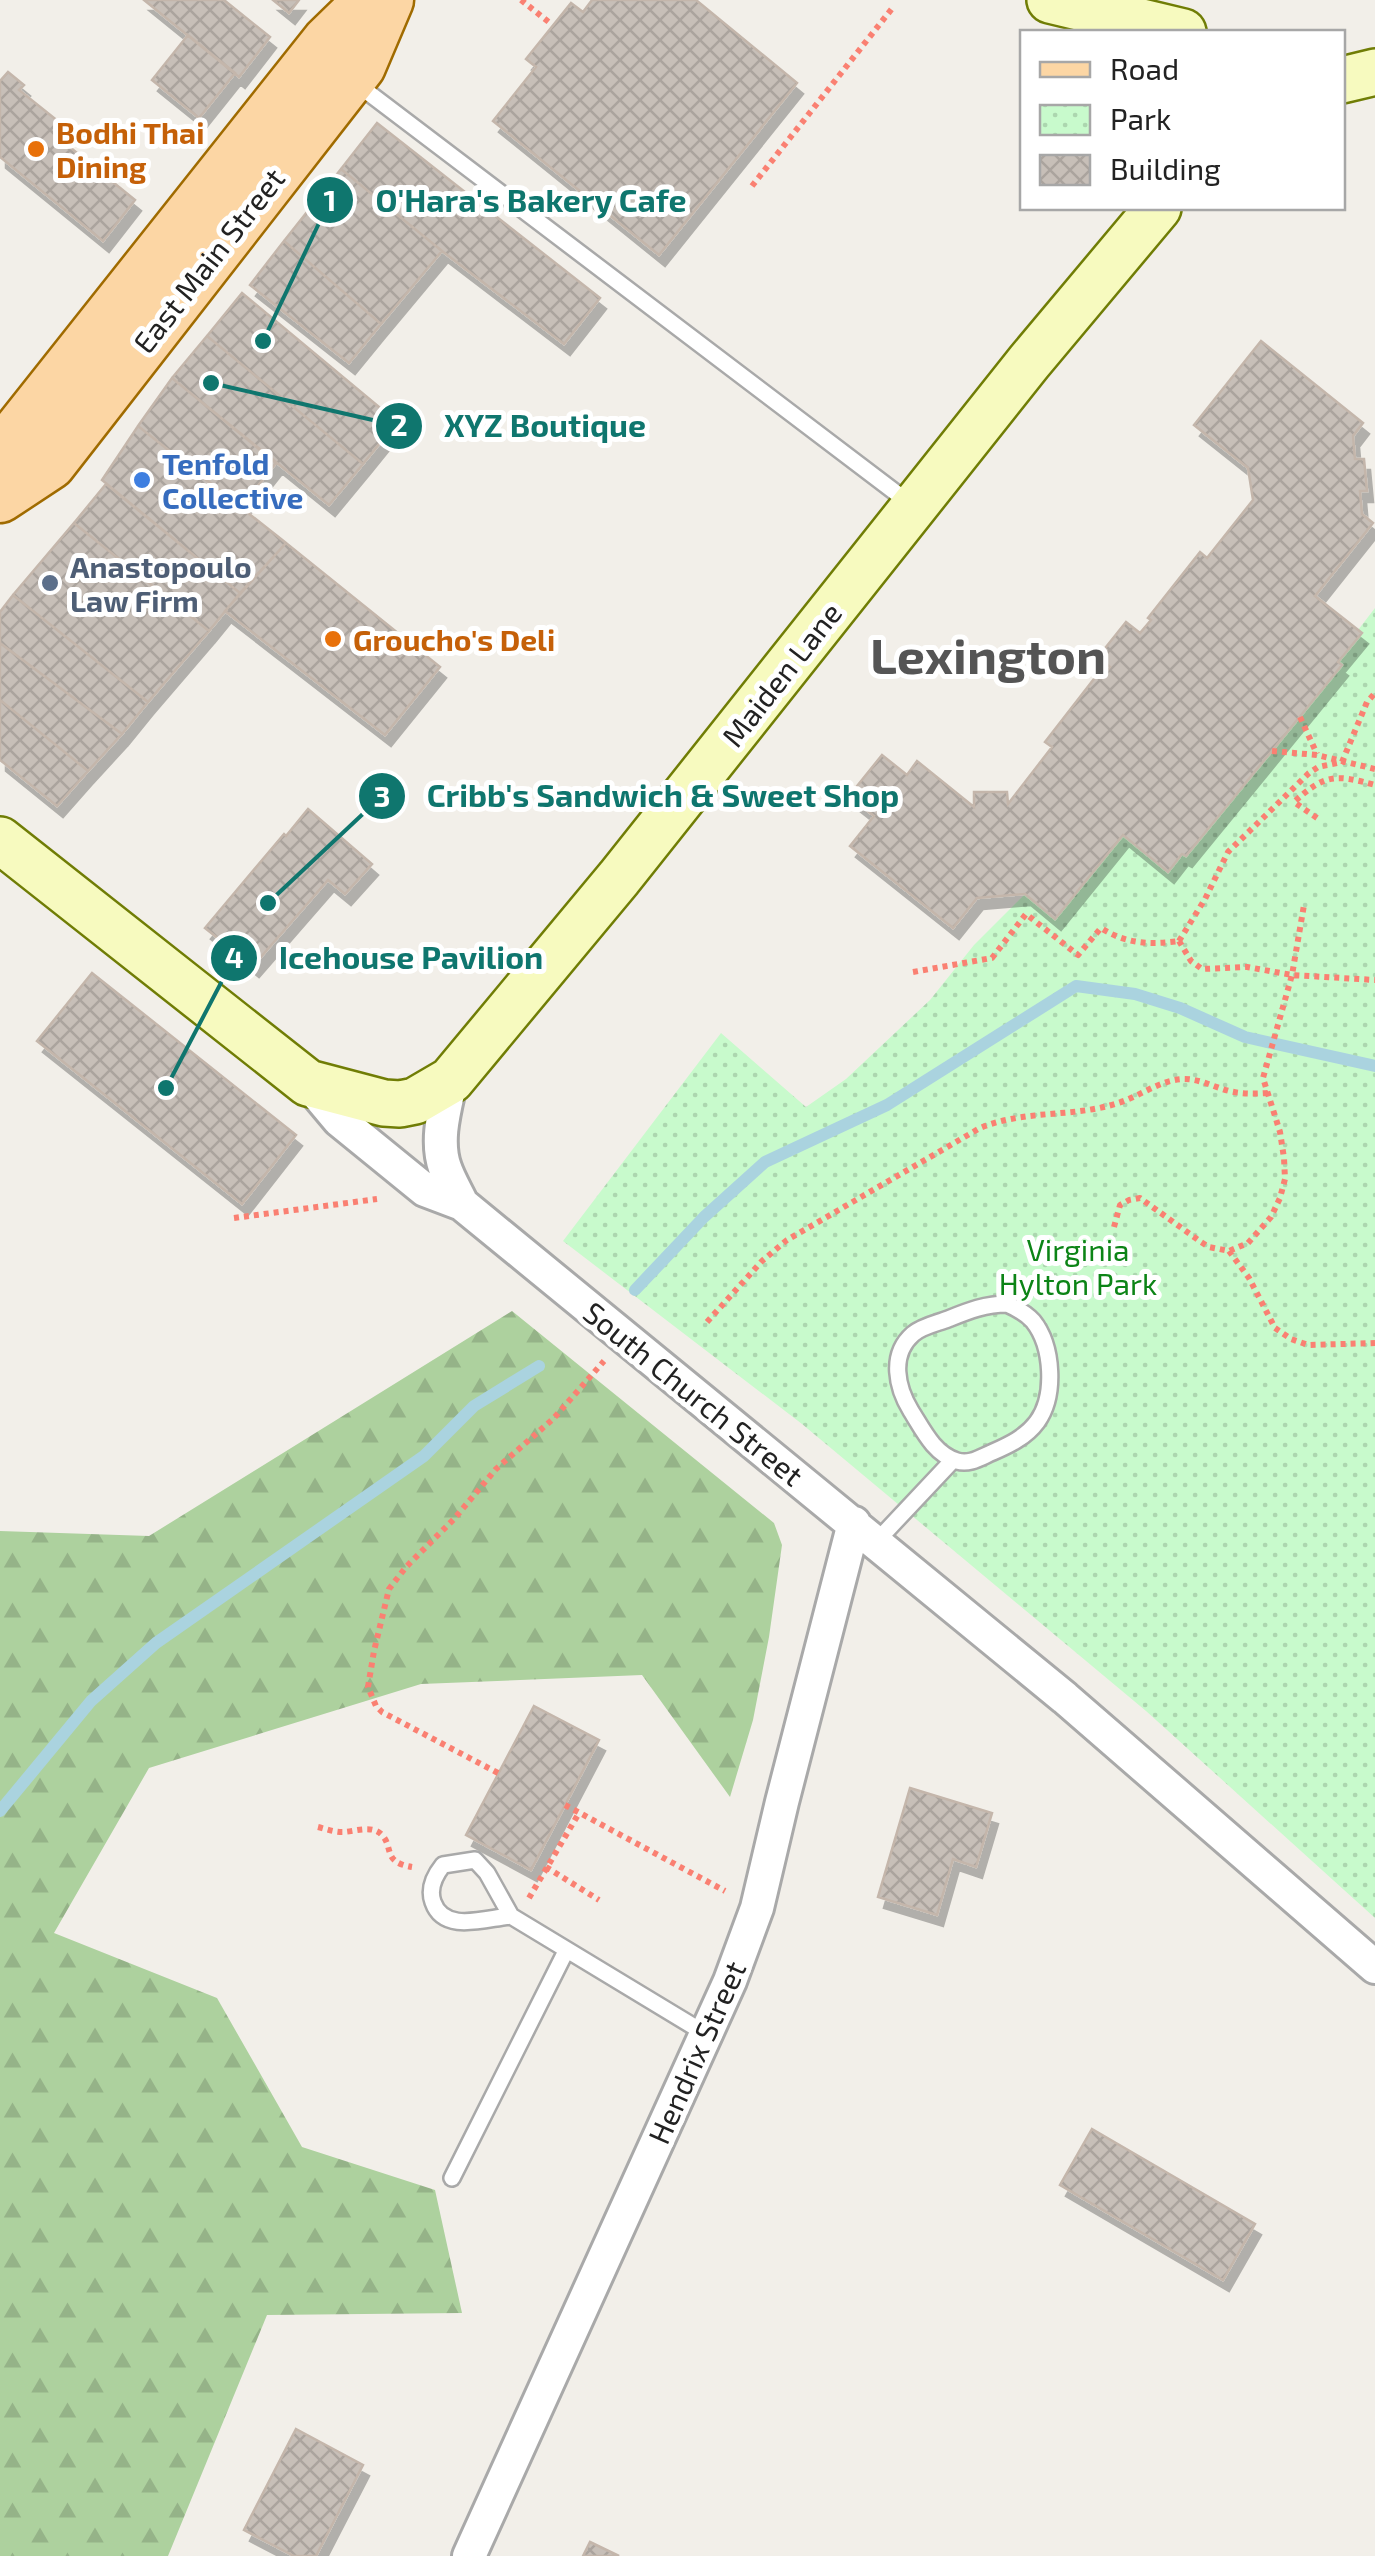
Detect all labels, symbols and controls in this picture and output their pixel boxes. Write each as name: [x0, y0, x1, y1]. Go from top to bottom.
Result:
legend: [1020, 30, 1345, 210]
text: Road: [1110, 50, 1179, 86]
text: Park: [1110, 100, 1171, 136]
place label: Bodhi Thai Dining: [56, 114, 204, 184]
marker: Bodhi Thai Dining: [25, 138, 47, 160]
text: Building: [1110, 150, 1221, 186]
street label: East Main Street: [125, 161, 291, 359]
callout: O'Hara's Bakery Cafe: [305, 169, 707, 231]
text: O'Hara's Bakery Cafe: [375, 180, 687, 219]
text: 1: [324, 181, 336, 217]
callout: XYZ Boutique: [374, 395, 666, 457]
text: XYZ Boutique: [444, 405, 646, 443]
text: 2: [390, 406, 408, 442]
place label: Tenfold Collective: [162, 445, 303, 515]
marker: Tenfold Collective: [131, 469, 153, 491]
place label: Anastopoulo Law Firm: [70, 548, 252, 618]
marker: Anastopoulo Law Firm: [39, 572, 61, 594]
street label: Maiden Lane: [714, 595, 848, 753]
place label: Groucho's Deli: [353, 621, 555, 657]
district label: Lexington: [870, 624, 1106, 684]
marker: Groucho's Deli: [322, 628, 344, 650]
callout: Cribb's Sandwich & Sweet Shop: [357, 765, 919, 827]
text: Cribb's Sandwich & Sweet Shop: [427, 775, 899, 813]
text: 3: [373, 777, 391, 813]
callout: Icehouse Pavilion: [209, 927, 563, 989]
text: Icehouse Pavilion: [279, 937, 543, 975]
text: 4: [224, 938, 244, 974]
park label: Virginia Hylton Park: [999, 1231, 1157, 1301]
street label: South Church Street: [577, 1293, 811, 1493]
street label: Hendrix Street: [640, 1955, 752, 2149]

